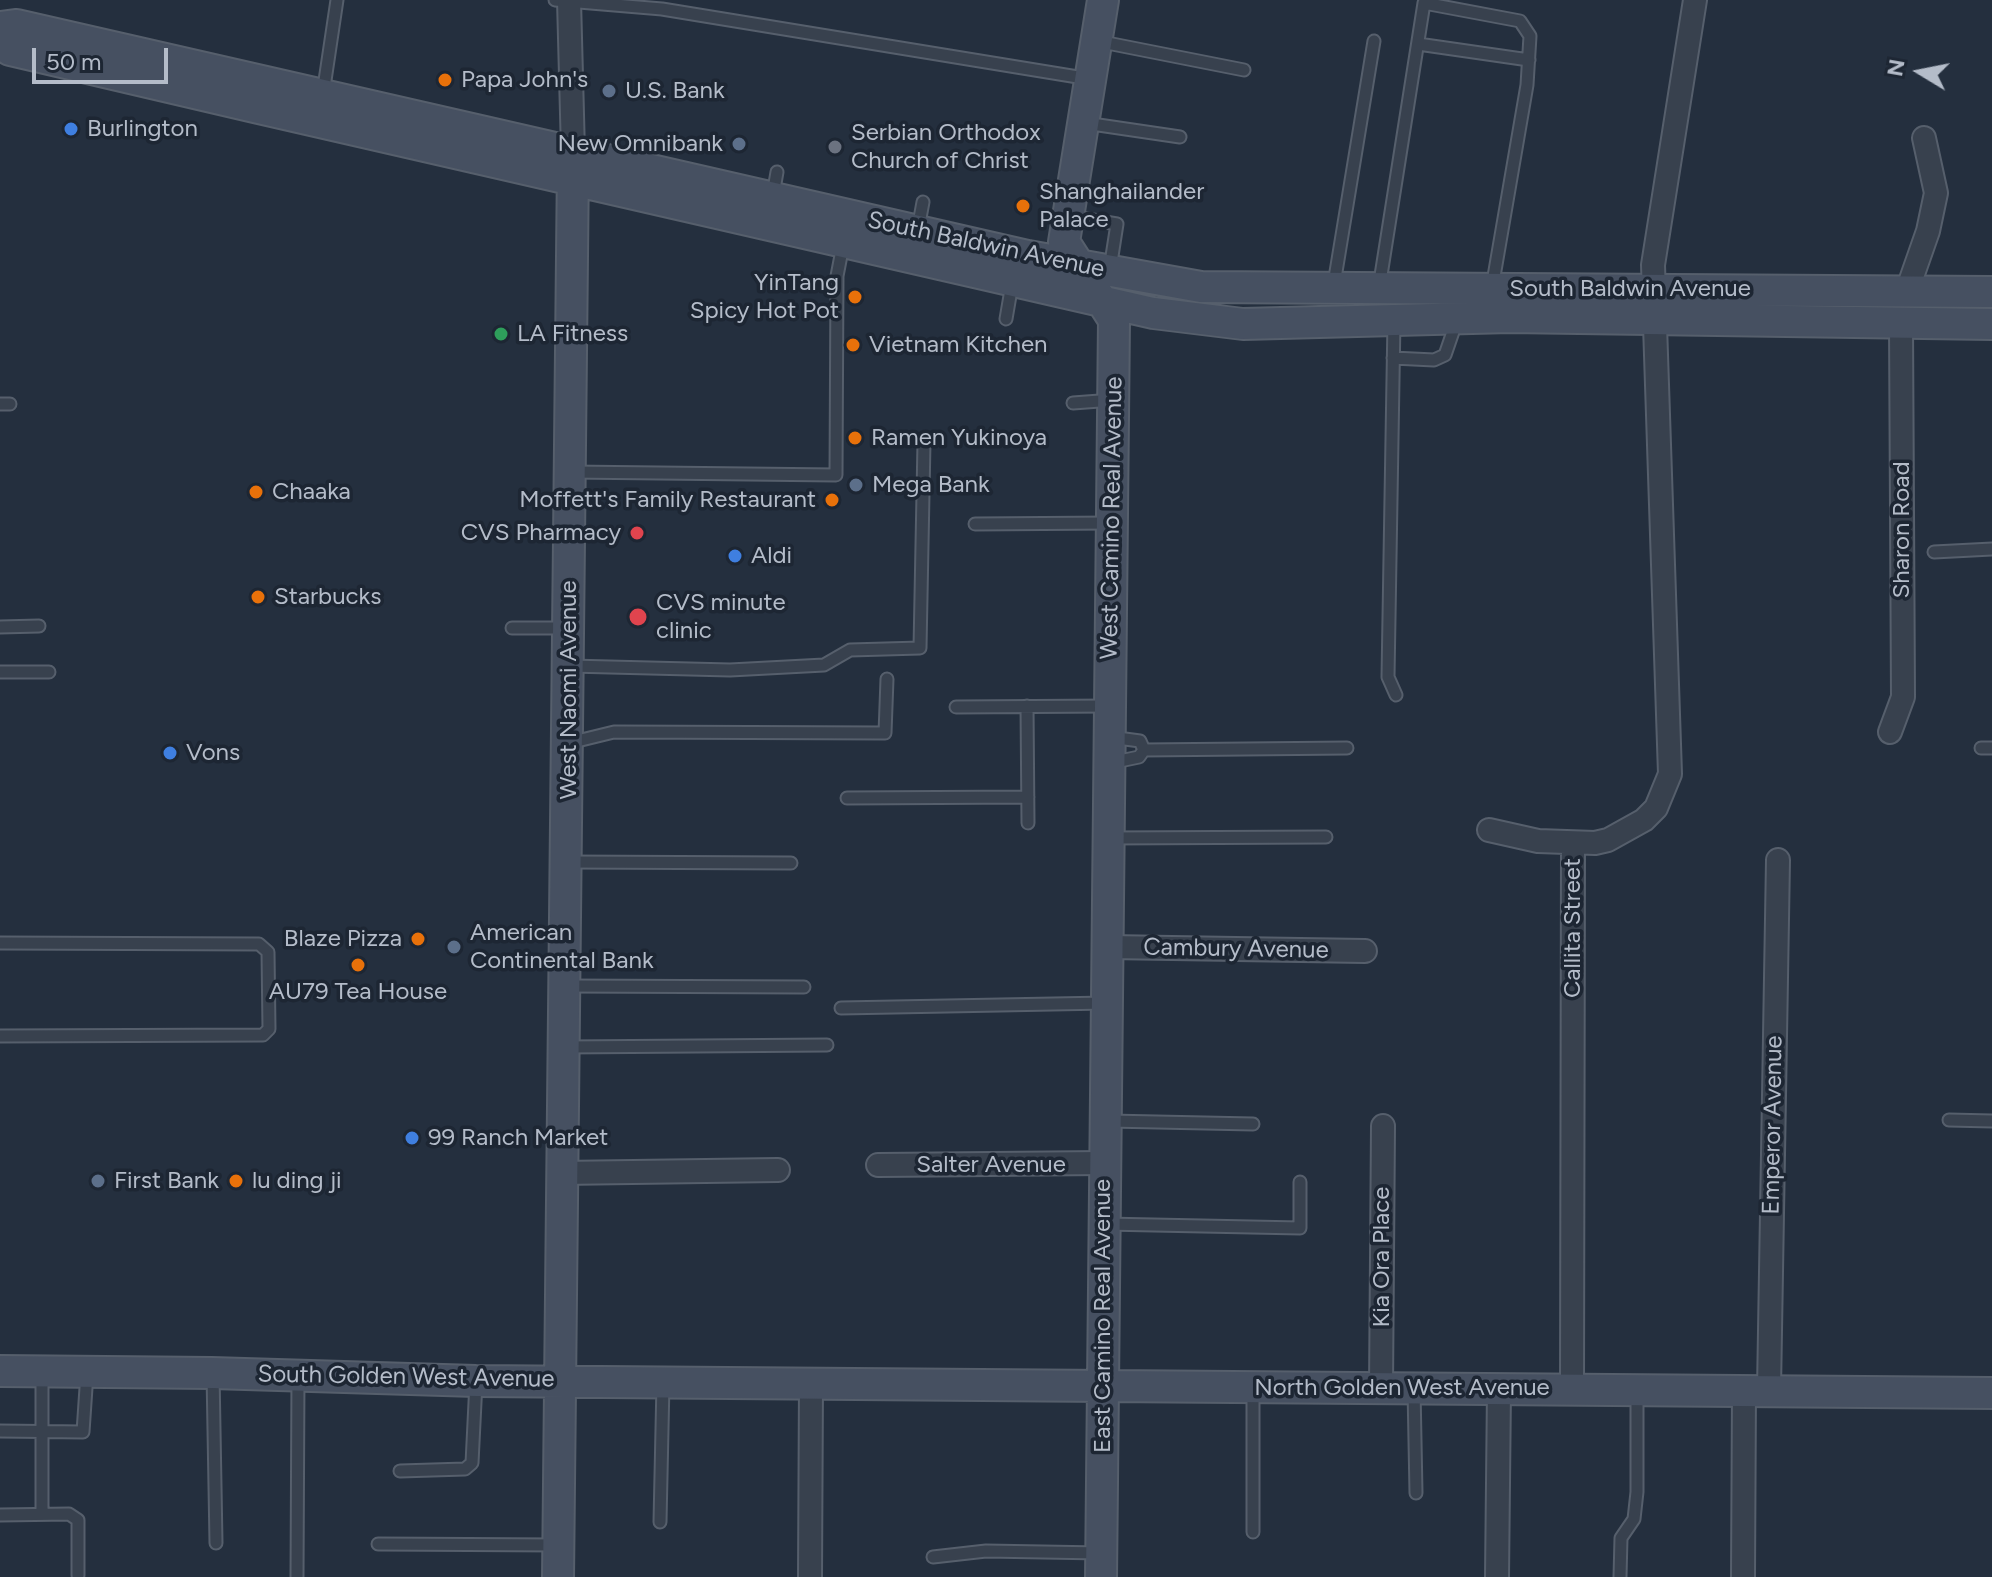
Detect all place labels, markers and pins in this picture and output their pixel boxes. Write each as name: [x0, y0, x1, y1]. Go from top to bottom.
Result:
place label: Papa John's: [461, 66, 588, 94]
marker: Papa John's: [436, 71, 454, 89]
place label: U.S. Bank: [625, 77, 725, 105]
marker: U.S. Bank: [600, 82, 618, 100]
place label: Burlington: [87, 115, 198, 143]
place label: Serbian Orthodox Church of Christ: [851, 119, 1041, 175]
marker: Burlington: [62, 120, 80, 138]
place label: New Omnibank: [558, 130, 723, 158]
marker: New Omnibank: [730, 135, 748, 153]
marker: Serbian Orthodox Church of Christ: [826, 138, 844, 156]
place label: Shanghailander Palace: [1039, 178, 1204, 234]
marker: Shanghailander Palace: [1014, 197, 1032, 215]
place label: YinTang Spicy Hot Pot: [690, 269, 839, 325]
marker: YinTang Spicy Hot Pot: [846, 288, 864, 306]
place label: LA Fitness: [517, 320, 628, 348]
marker: LA Fitness: [492, 325, 510, 343]
place label: Vietnam Kitchen: [869, 331, 1047, 359]
marker: Vietnam Kitchen: [844, 336, 862, 354]
place label: Ramen Yukinoya: [871, 424, 1047, 452]
marker: Ramen Yukinoya: [846, 429, 864, 447]
place label: Mega Bank: [872, 471, 990, 499]
marker: Mega Bank: [847, 476, 865, 494]
place label: Chaaka: [272, 478, 351, 506]
marker: Chaaka: [247, 483, 265, 501]
place label: Moffett's Family Restaurant: [519, 486, 816, 514]
marker: Moffett's Family Restaurant: [823, 491, 841, 509]
place label: CVS Pharmacy: [461, 519, 621, 547]
marker: CVS Pharmacy: [628, 524, 646, 542]
place label: Aldi: [751, 542, 792, 570]
marker: Aldi: [726, 547, 744, 565]
place label: Starbucks: [274, 583, 381, 611]
marker: Starbucks: [249, 588, 267, 606]
place label: CVS minute clinic: [656, 589, 785, 645]
marker: CVS minute clinic: [627, 606, 649, 628]
place label: Vons: [186, 739, 240, 767]
marker: Vons: [161, 744, 179, 762]
place label: American Continental Bank: [470, 919, 654, 975]
place label: Blaze Pizza: [284, 925, 402, 953]
marker: Blaze Pizza: [409, 930, 427, 948]
marker: American Continental Bank: [445, 938, 463, 956]
marker: AU79 Tea House: [349, 956, 367, 974]
place label: AU79 Tea House: [269, 978, 447, 1006]
place label: 99 Ranch Market: [428, 1124, 608, 1152]
marker: 99 Ranch Market: [403, 1129, 421, 1147]
place label: First Bank: [114, 1167, 219, 1195]
place label: lu ding ji: [252, 1167, 342, 1195]
marker: First Bank: [89, 1172, 107, 1190]
marker: lu ding ji: [227, 1172, 245, 1190]

